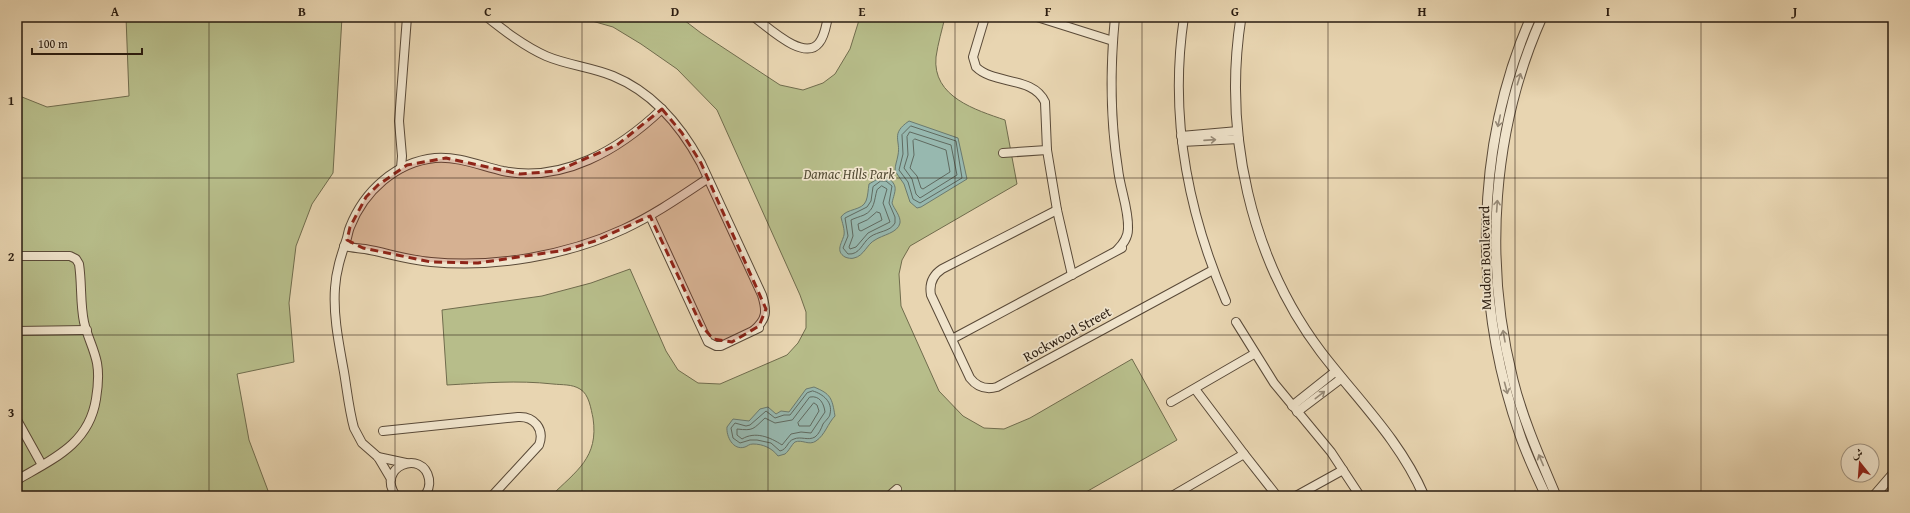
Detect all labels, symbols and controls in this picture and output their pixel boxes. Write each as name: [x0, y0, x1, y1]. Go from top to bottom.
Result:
text: A: [111, 2, 120, 21]
text: B: [298, 2, 306, 21]
text: C: [484, 2, 492, 21]
text: D: [671, 2, 679, 21]
text: E: [859, 2, 866, 21]
text: F: [1045, 2, 1052, 21]
text: G: [1231, 2, 1239, 21]
text: H: [1417, 2, 1427, 21]
text: I: [1606, 2, 1610, 21]
text: J: [1791, 2, 1798, 21]
scale bar: [32, 30, 142, 56]
text: 100 m: [38, 35, 68, 52]
one-way arrow: [1516, 72, 1523, 85]
text: 1: [8, 91, 14, 110]
one-way arrow: [1494, 114, 1502, 127]
one-way arrow: [1203, 137, 1216, 144]
park label: Damac Hills Park: [802, 164, 895, 184]
one-way arrow: [1494, 200, 1501, 213]
street label: Mudon Boulevard: [1474, 205, 1496, 310]
text: 2: [8, 247, 15, 266]
street label: Rockwood Street: [1019, 301, 1115, 367]
one-way arrow: [1499, 330, 1507, 343]
one-way arrow: [1503, 382, 1510, 395]
one-way arrow: [1314, 391, 1325, 399]
text: 3: [8, 403, 14, 422]
north arrow: [1840, 443, 1880, 483]
text: ش: [1850, 444, 1865, 463]
one-way arrow: [1537, 455, 1544, 467]

